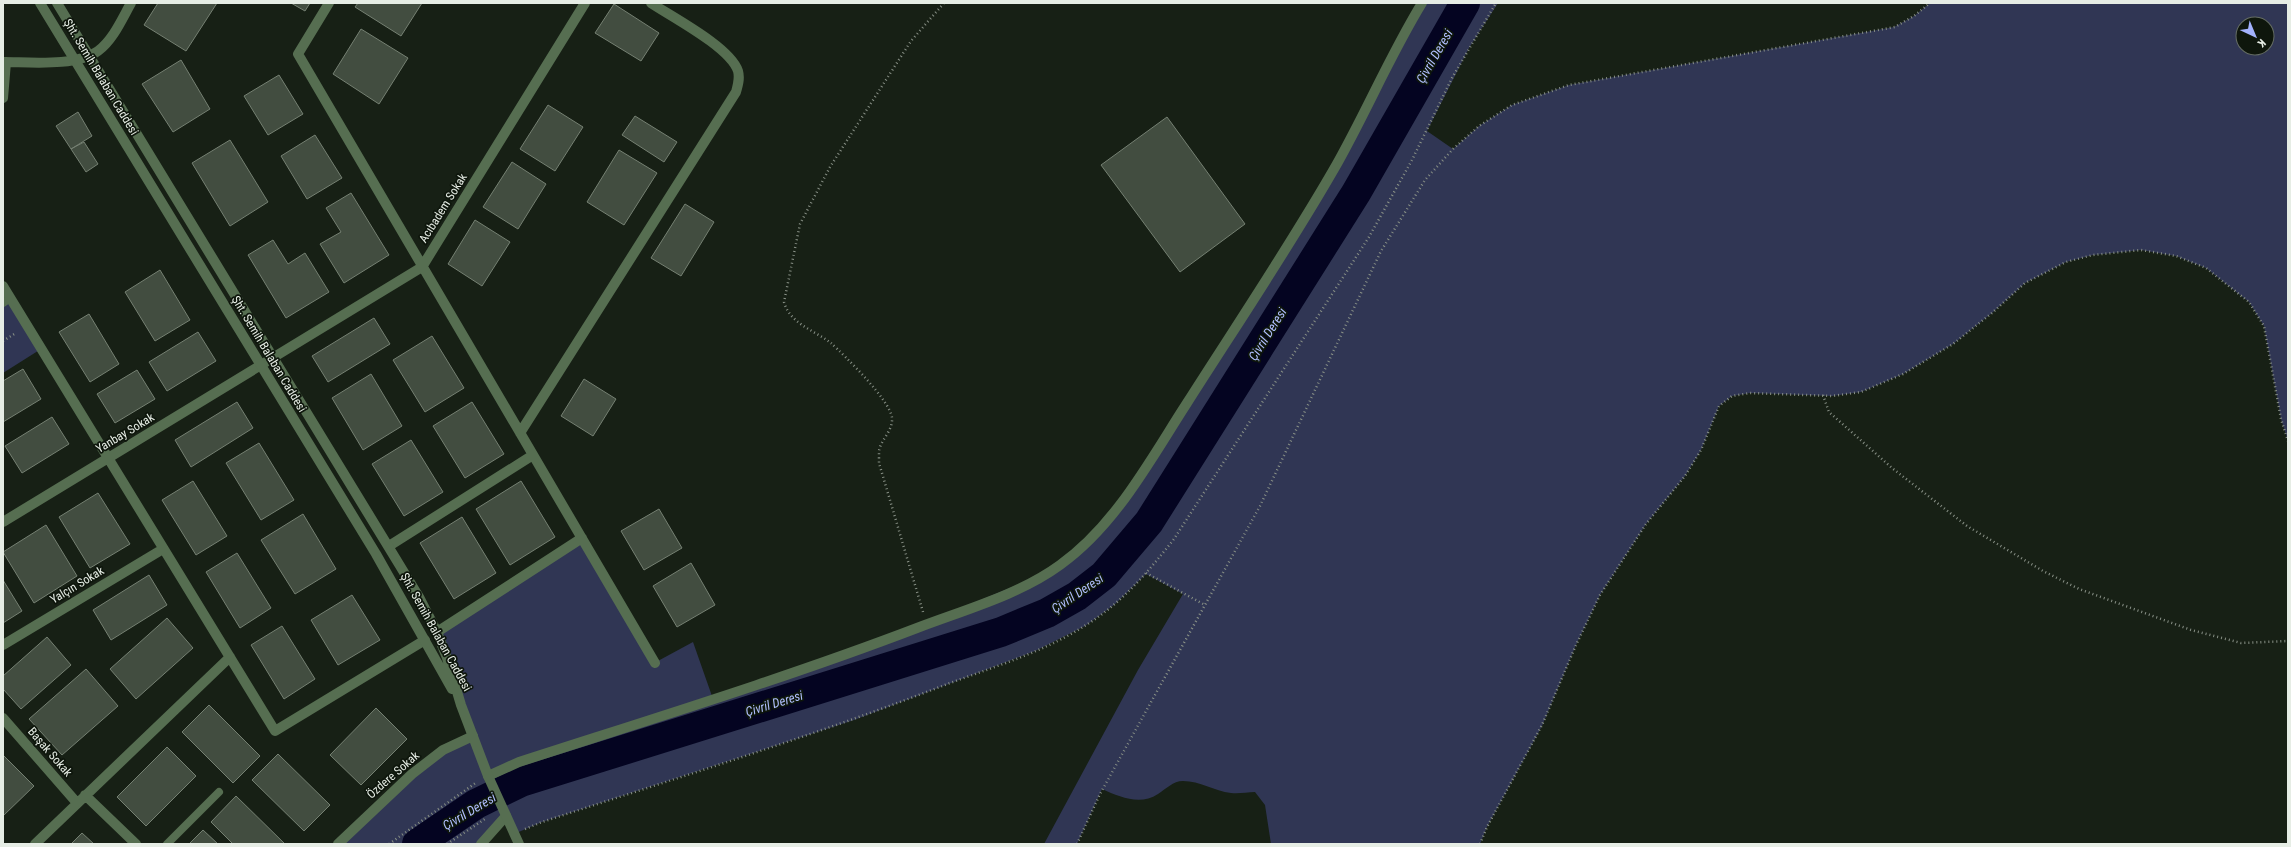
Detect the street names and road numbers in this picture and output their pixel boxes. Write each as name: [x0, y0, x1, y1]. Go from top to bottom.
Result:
street label: Şht. Semih Balaban Caddesi: [61, 16, 141, 138]
street label: Acıbadem Sokak: [416, 170, 470, 245]
street label: Şht. Semih Balaban Caddesi: [229, 293, 309, 415]
street label: Yanbay Sokak: [93, 410, 157, 456]
street label: Yalçın Sokak: [48, 563, 107, 606]
street label: Şht. Semih Balaban Caddesi: [398, 570, 474, 694]
street label: Başak Sokak: [25, 725, 76, 780]
street label: Özdere Sokak: [363, 747, 422, 802]

